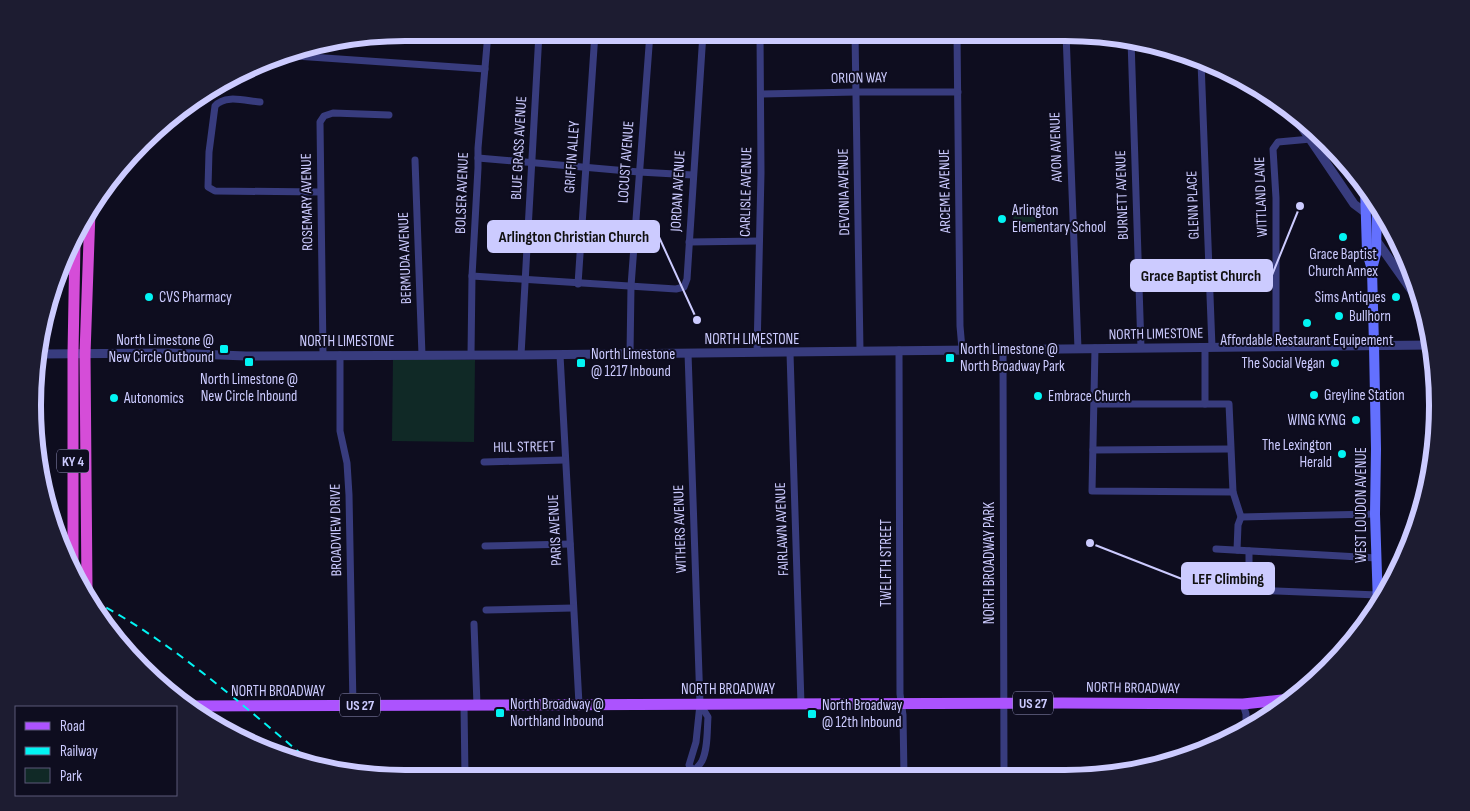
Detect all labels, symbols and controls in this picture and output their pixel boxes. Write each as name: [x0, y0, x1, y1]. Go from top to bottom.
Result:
street label: ORION WAY: [831, 68, 888, 88]
street label: BLUE GRASS AVENUE: [507, 96, 531, 200]
street label: AVON AVENUE: [1045, 112, 1067, 183]
street label: GRIFFIN ALLEY: [560, 120, 584, 194]
street label: LOCUST AVENUE: [614, 120, 638, 204]
street label: CARLISLE AVENUE: [736, 147, 756, 237]
street label: DEVONIA AVENUE: [834, 148, 854, 236]
street label: ARCEME AVENUE: [935, 149, 955, 234]
street label: JORDAN AVENUE: [666, 150, 690, 233]
street label: BURNETT AVENUE: [1111, 150, 1133, 240]
street label: BOLSER AVENUE: [451, 152, 473, 234]
street label: ROSEMARY AVENUE: [297, 153, 317, 251]
street label: WITTLAND LANE: [1250, 156, 1272, 238]
street label: GLENN PLACE: [1182, 170, 1204, 240]
place label: Arlington Elementary School: [1011, 201, 1106, 237]
street label: BERMUDA AVENUE: [394, 212, 416, 304]
marker: Arlington Elementary School: [996, 213, 1008, 225]
callout: Arlington Christian Church: [488, 221, 659, 252]
text: Arlington Christian Church: [498, 228, 649, 247]
marker: Grace Baptist Church Annex: [1337, 231, 1349, 243]
place label: Grace Baptist Church Annex: [1308, 245, 1378, 281]
callout: Grace Baptist Church: [1131, 260, 1272, 291]
text: Grace Baptist Church: [1141, 267, 1261, 286]
place label: CVS Pharmacy: [159, 288, 232, 307]
place label: Sims Antiques: [1315, 288, 1386, 307]
marker: CVS Pharmacy: [143, 291, 155, 303]
marker: Sims Antiques: [1390, 291, 1402, 303]
place label: Bullhorn: [1349, 307, 1391, 326]
marker: Bullhorn: [1333, 310, 1345, 322]
marker: Affordable Restaurant Equipement: [1301, 317, 1313, 329]
street label: NORTH LIMESTONE: [1108, 324, 1204, 344]
street label: NORTH LIMESTONE: [705, 330, 799, 349]
place label: North Limestone @ New Circle Outbound: [109, 331, 214, 367]
place label: Affordable Restaurant Equipement: [1220, 331, 1394, 350]
street label: NORTH LIMESTONE: [300, 332, 394, 351]
place label: North Limestone @ North Broadway Park: [960, 340, 1065, 376]
marker: North Limestone @ New Circle Outbound: [218, 343, 230, 355]
place label: North Limestone @ 1217 Inbound: [591, 345, 675, 381]
marker: North Limestone @ North Broadway Park: [944, 352, 956, 364]
place label: The Social Vegan: [1242, 354, 1325, 373]
marker: North Limestone @ New Circle Inbound: [243, 356, 255, 368]
marker: North Limestone @ 1217 Inbound: [575, 357, 587, 369]
marker: The Social Vegan: [1329, 357, 1341, 369]
place label: North Limestone @ New Circle Inbound: [200, 370, 298, 406]
place label: Greyline Station: [1324, 386, 1405, 405]
place label: Embrace Church: [1048, 387, 1131, 406]
place label: Autonomics: [123, 389, 184, 408]
marker: Greyline Station: [1308, 389, 1320, 401]
marker: Embrace Church: [1032, 390, 1044, 402]
marker: Autonomics: [108, 392, 120, 404]
place label: WING KYNG: [1287, 411, 1346, 430]
marker: WING KYNG: [1350, 414, 1362, 426]
place label: The Lexington Herald: [1262, 436, 1332, 472]
street label: HILL STREET: [493, 437, 555, 457]
street label: WEST LOUDON AVENUE: [1352, 447, 1371, 563]
marker: The Lexington Herald: [1336, 448, 1348, 460]
road number: KY 4: [57, 450, 89, 472]
street label: FAIRLAWN AVENUE: [771, 482, 793, 576]
street label: BROADVIEW DRIVE: [326, 483, 346, 577]
street label: WITHERS AVENUE: [669, 484, 691, 574]
street label: PARIS AVENUE: [544, 494, 566, 566]
street label: NORTH BROADWAY PARK: [980, 502, 999, 624]
street label: TWELFTH STREET: [877, 519, 896, 607]
callout: LEF Climbing: [1182, 563, 1274, 594]
text: LEF Climbing: [1192, 570, 1264, 589]
street label: NORTH BROADWAY: [1086, 678, 1181, 698]
street label: NORTH BROADWAY: [681, 680, 776, 699]
street label: NORTH BROADWAY: [231, 682, 326, 701]
road number: US 27: [1013, 691, 1053, 714]
road number: US 27: [340, 694, 380, 716]
place label: North Broadway @ Northland Inbound: [510, 695, 604, 731]
place label: North Broadway @ 12th Inbound: [822, 696, 903, 732]
legend: [15, 706, 178, 796]
marker: North Broadway @ Northland Inbound: [494, 707, 506, 719]
marker: North Broadway @ 12th Inbound: [806, 708, 818, 720]
text: Road: [60, 717, 85, 736]
text: Railway: [60, 742, 98, 761]
text: Park: [60, 767, 82, 786]

